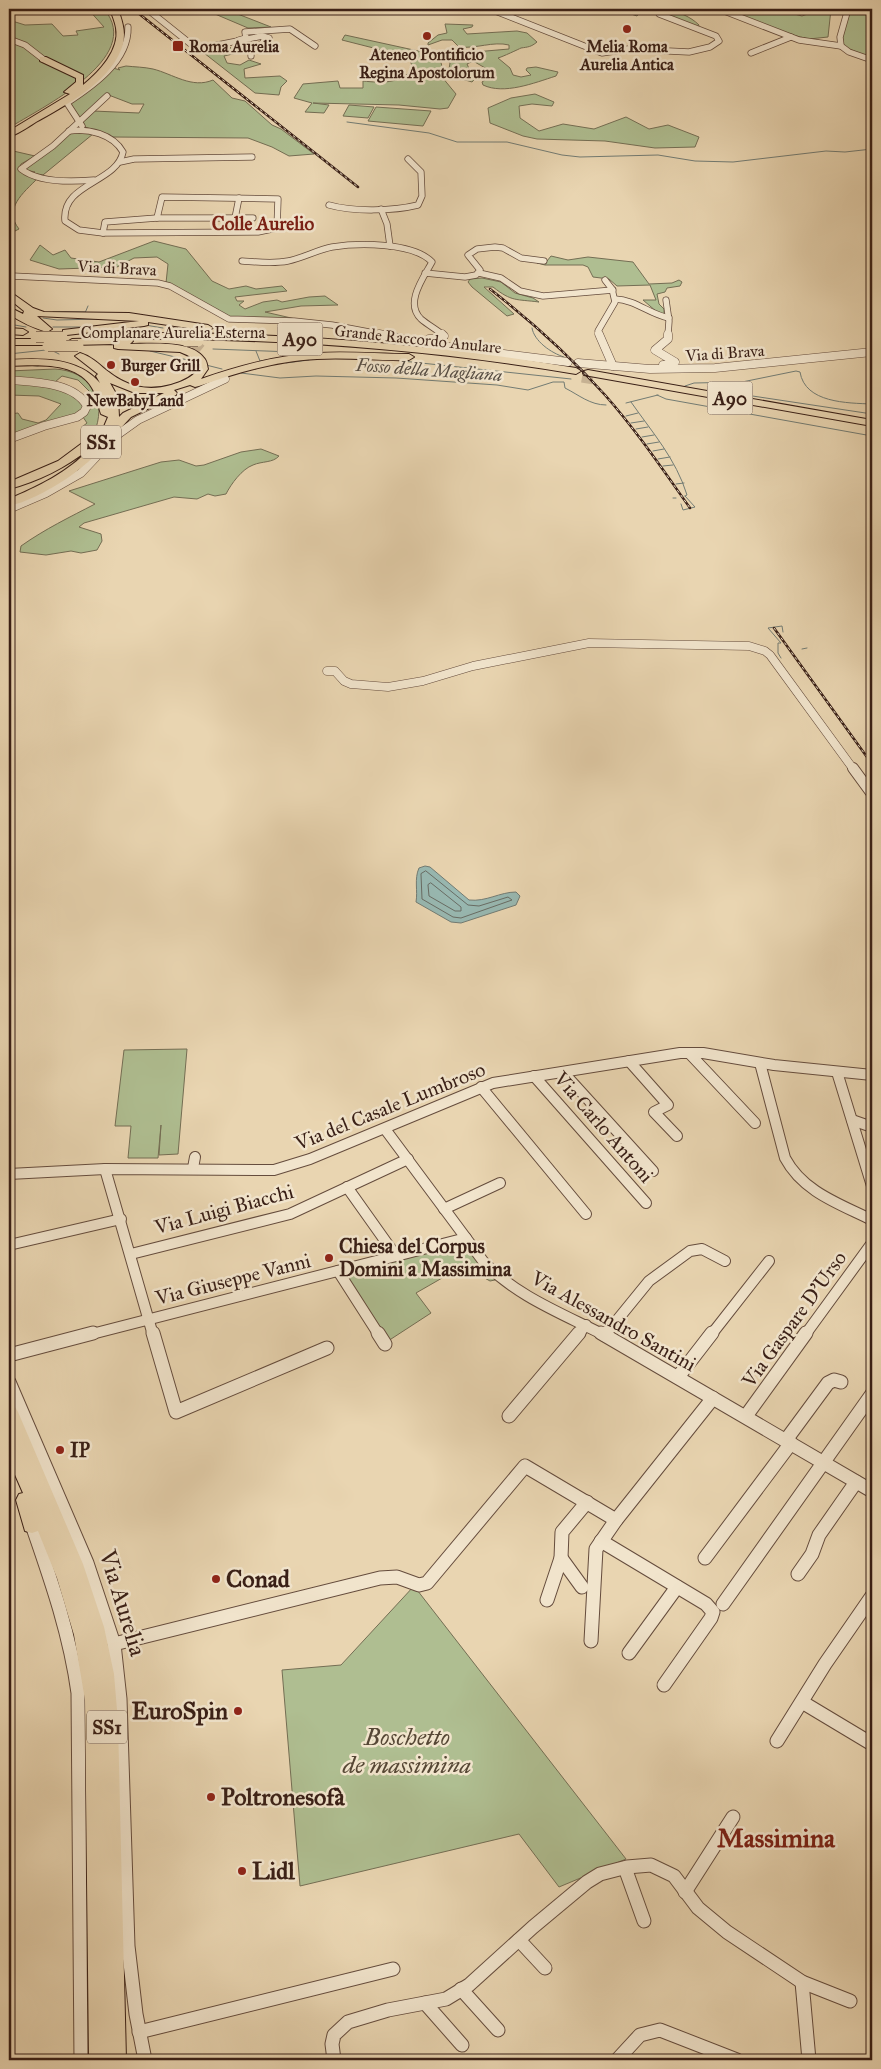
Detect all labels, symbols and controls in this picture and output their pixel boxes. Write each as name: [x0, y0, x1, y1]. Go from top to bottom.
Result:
marker: Melia Roma Aurelia Antica: [621, 23, 633, 35]
marker: Ateneo Pontificio Regina Apostolorum: [421, 30, 433, 42]
place label: Roma Aurelia: [189, 37, 280, 56]
place label: Melia Roma Aurelia Antica: [579, 37, 675, 74]
marker: Roma Aurelia: [171, 39, 185, 53]
place label: Ateneo Pontificio Regina Apostolorum: [359, 45, 495, 83]
district label: Colle Aurelio: [212, 212, 314, 235]
street label: Via di Brava: [76, 256, 157, 280]
street label: Grande Raccordo Anulare: [333, 321, 503, 357]
road number: A90: [278, 322, 322, 356]
street label: Complanare Aurelia Esterna: [81, 323, 266, 342]
street label: Via di Brava: [684, 341, 765, 365]
water label: Fosso della Magliana: [354, 354, 503, 386]
place label: Burger Grill: [121, 356, 201, 376]
marker: Burger Grill: [105, 359, 117, 371]
marker: NewBabyLand: [129, 376, 141, 388]
road number: A90: [708, 382, 752, 414]
place label: NewBabyLand: [86, 391, 185, 411]
road number: SS1: [81, 426, 121, 458]
street label: Via del Casale Lumbroso: [290, 1057, 489, 1156]
street label: Via Carlo Antoni: [549, 1066, 659, 1188]
street label: Via Luigi Biacchi: [151, 1179, 297, 1240]
place label: Chiesa del Corpus Domini a Massimina: [339, 1234, 512, 1281]
street label: Via Gaspare D'Urso: [736, 1246, 851, 1392]
street label: Via Giuseppe Vanni: [152, 1248, 314, 1310]
marker: Chiesa del Corpus Domini a Massimina: [323, 1252, 335, 1264]
street label: Via Alessandro Santini: [527, 1265, 701, 1377]
place label: IP: [70, 1438, 91, 1462]
marker: IP: [54, 1444, 66, 1456]
street label: Via Aurelia: [92, 1545, 154, 1660]
place label: Conad: [226, 1564, 291, 1594]
marker: Conad: [210, 1573, 222, 1585]
place label: EuroSpin: [131, 1696, 228, 1726]
marker: EuroSpin: [232, 1705, 244, 1717]
road number: SS1: [87, 1710, 127, 1744]
park label: Boschetto de massimina: [342, 1722, 471, 1780]
place label: Poltronesofà: [221, 1782, 345, 1812]
marker: Poltronesofà: [205, 1791, 217, 1803]
district label: Massimina: [717, 1822, 836, 1854]
place label: Lidl: [252, 1856, 295, 1886]
marker: Lidl: [236, 1865, 248, 1877]

